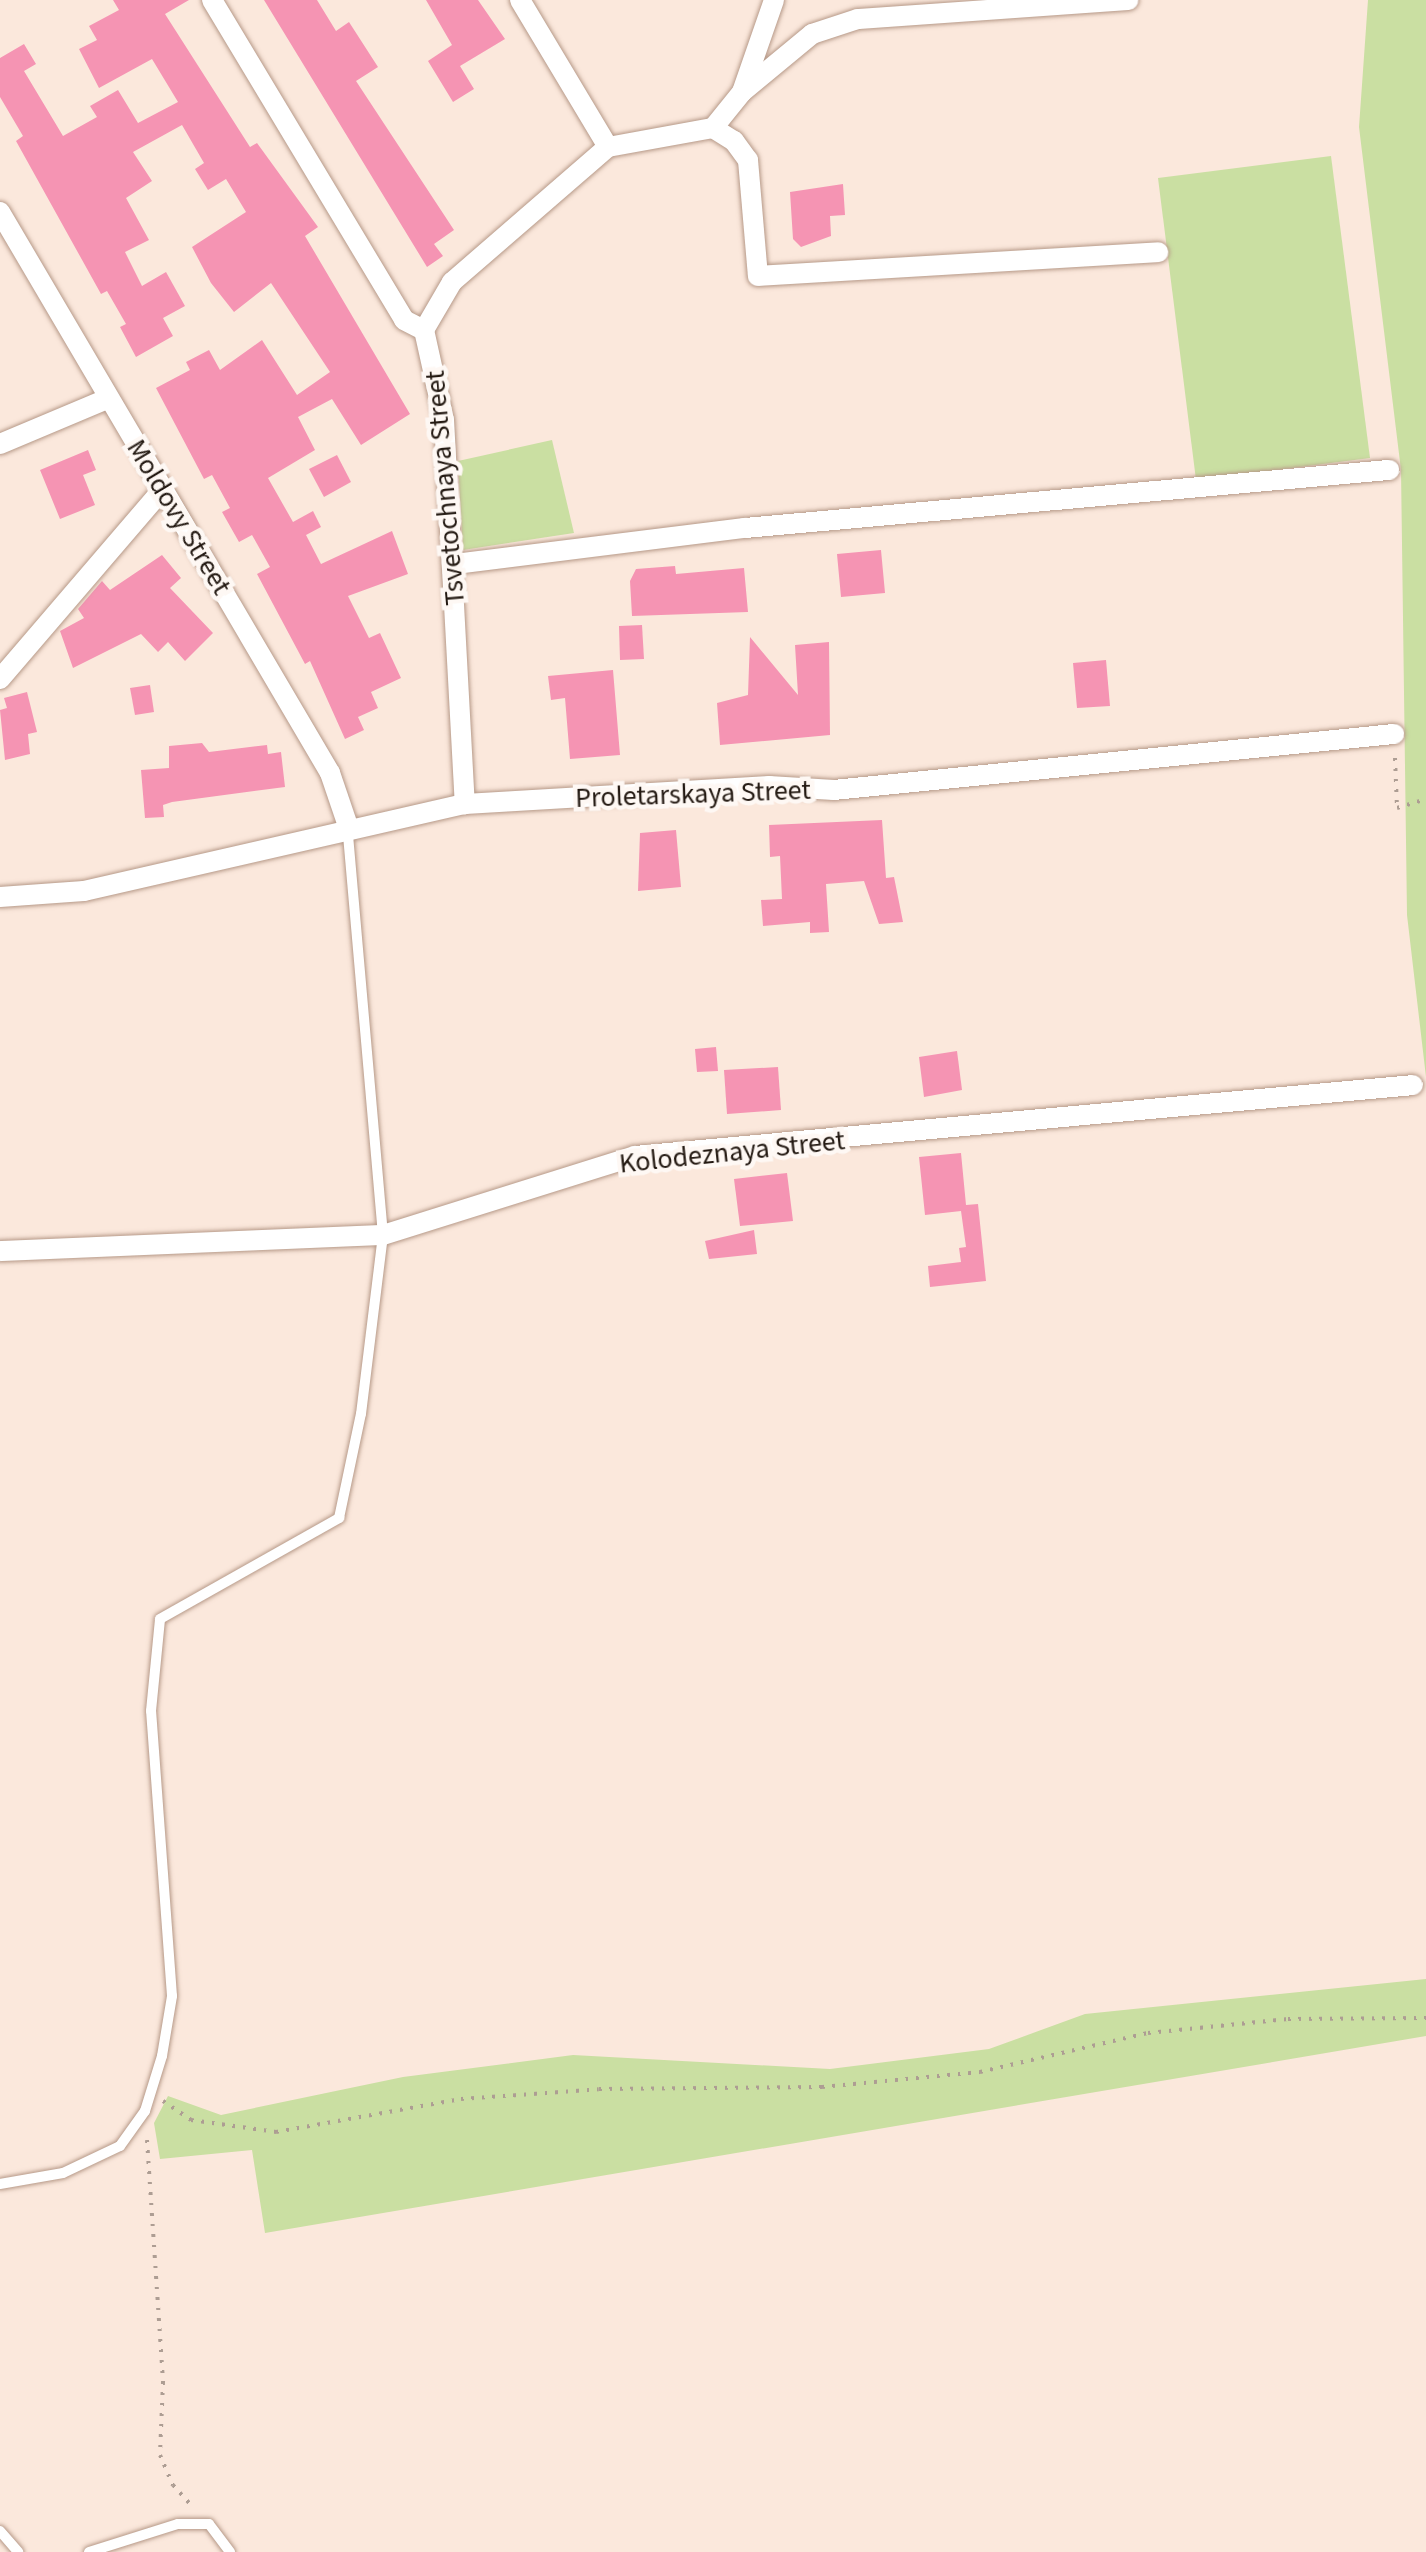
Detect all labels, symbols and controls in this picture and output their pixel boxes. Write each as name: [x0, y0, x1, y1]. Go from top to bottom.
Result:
street label: Tsvetochnaya Street: [418, 369, 472, 607]
street label: Moldovy Street: [119, 433, 239, 601]
street label: Proletarskaya Street: [575, 773, 811, 815]
street label: Kolodeznaya Street: [618, 1123, 846, 1181]

